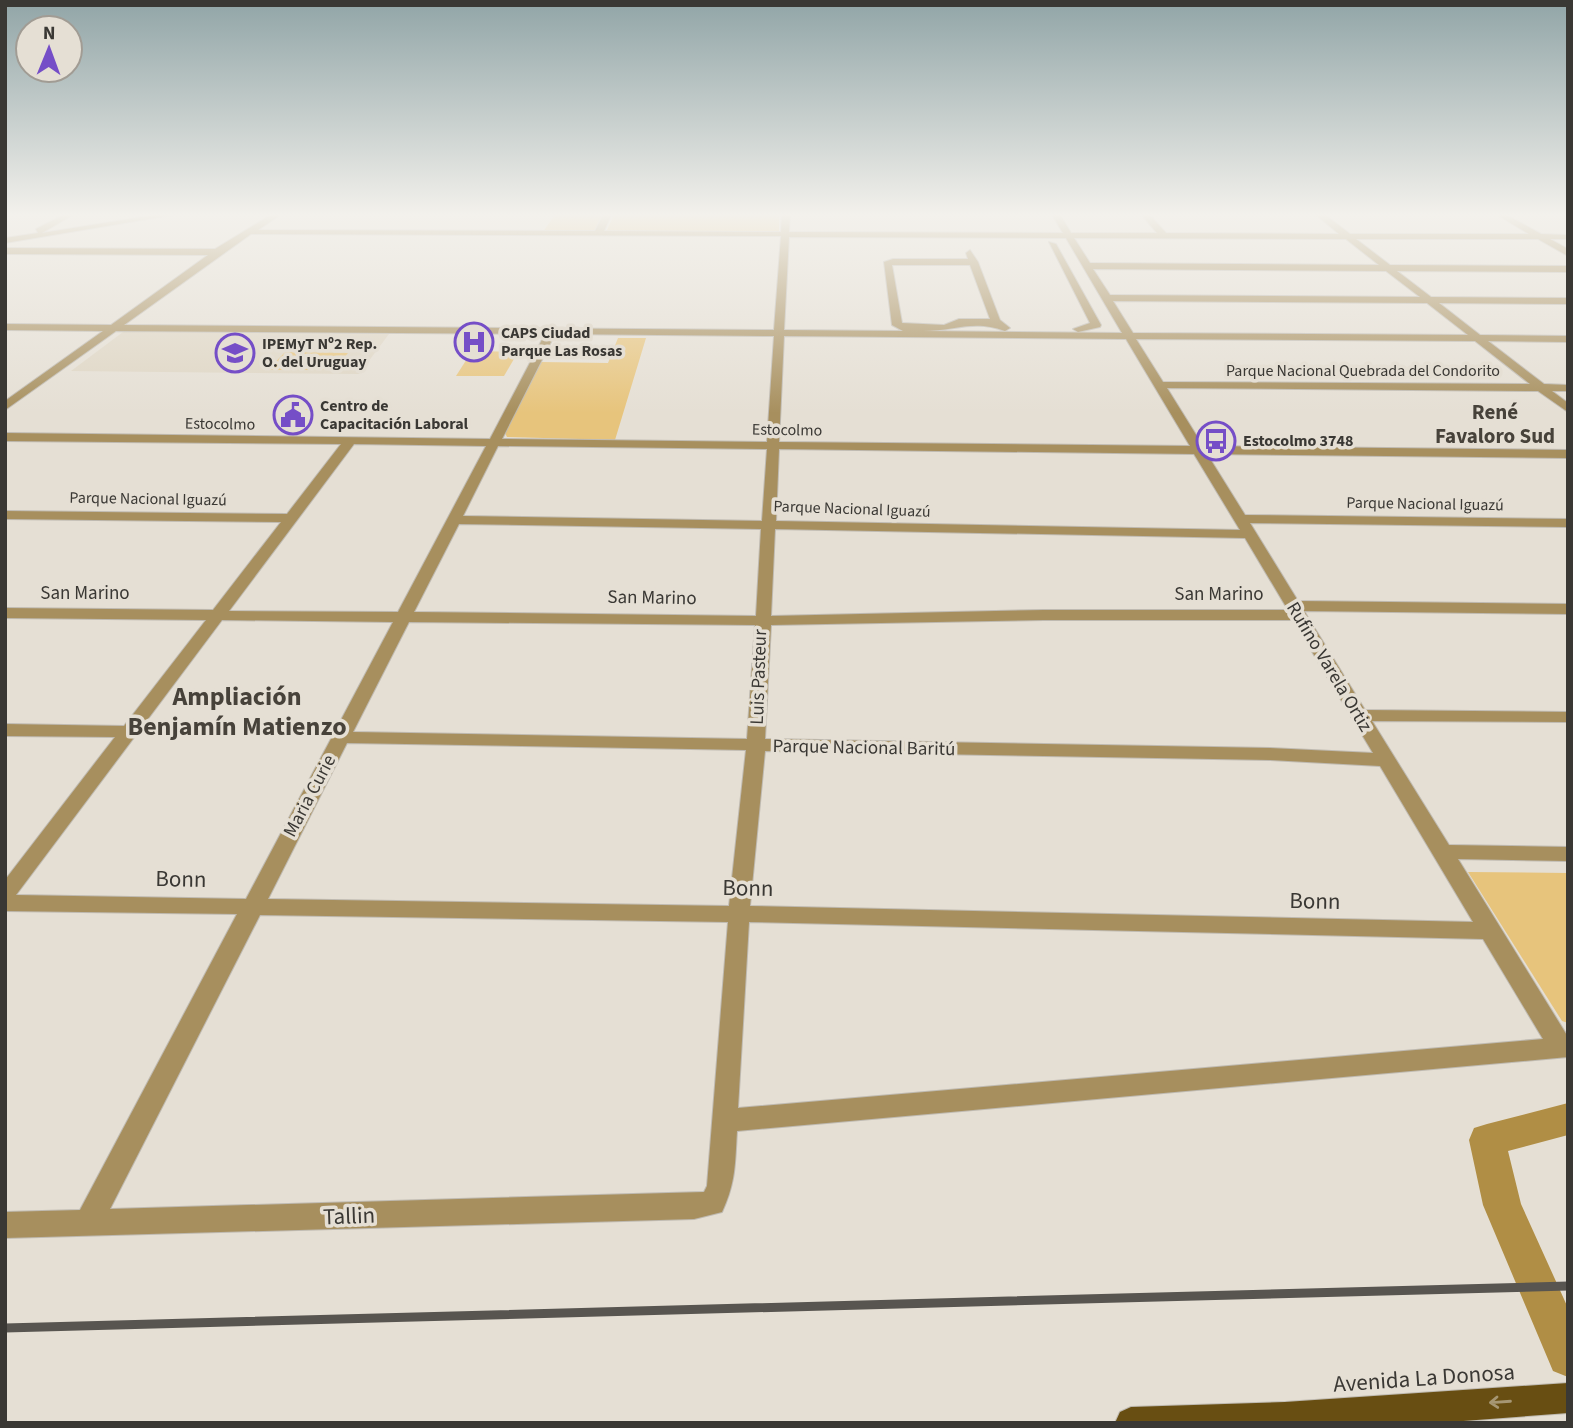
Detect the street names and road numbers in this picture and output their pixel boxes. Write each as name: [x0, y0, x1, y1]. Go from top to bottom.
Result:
street label: Parque Nacional Quebrada del Condorito: [1226, 360, 1500, 382]
street label: Estocolmo: [185, 412, 255, 436]
street label: Estocolmo: [752, 418, 822, 442]
street label: Parque Nacional Iguazú: [69, 487, 227, 511]
street label: Parque Nacional Iguazú: [1346, 492, 1504, 516]
street label: Parque Nacional Iguazú: [773, 495, 931, 523]
street label: San Marino: [40, 580, 130, 607]
street label: San Marino: [1174, 581, 1264, 608]
street label: San Marino: [607, 584, 697, 612]
street label: Rufino Varela Ortiz: [1280, 597, 1378, 737]
street label: Luis Pasteur: [744, 628, 774, 725]
street label: Parque Nacional Baritú: [772, 733, 956, 763]
street label: Maria Curie: [277, 750, 343, 842]
street label: Bonn: [155, 862, 207, 896]
street label: Bonn: [722, 871, 774, 905]
street label: Bonn: [1289, 884, 1341, 918]
street label: Tallin: [322, 1199, 376, 1233]
street label: Avenida La Donosa: [1332, 1355, 1516, 1401]

